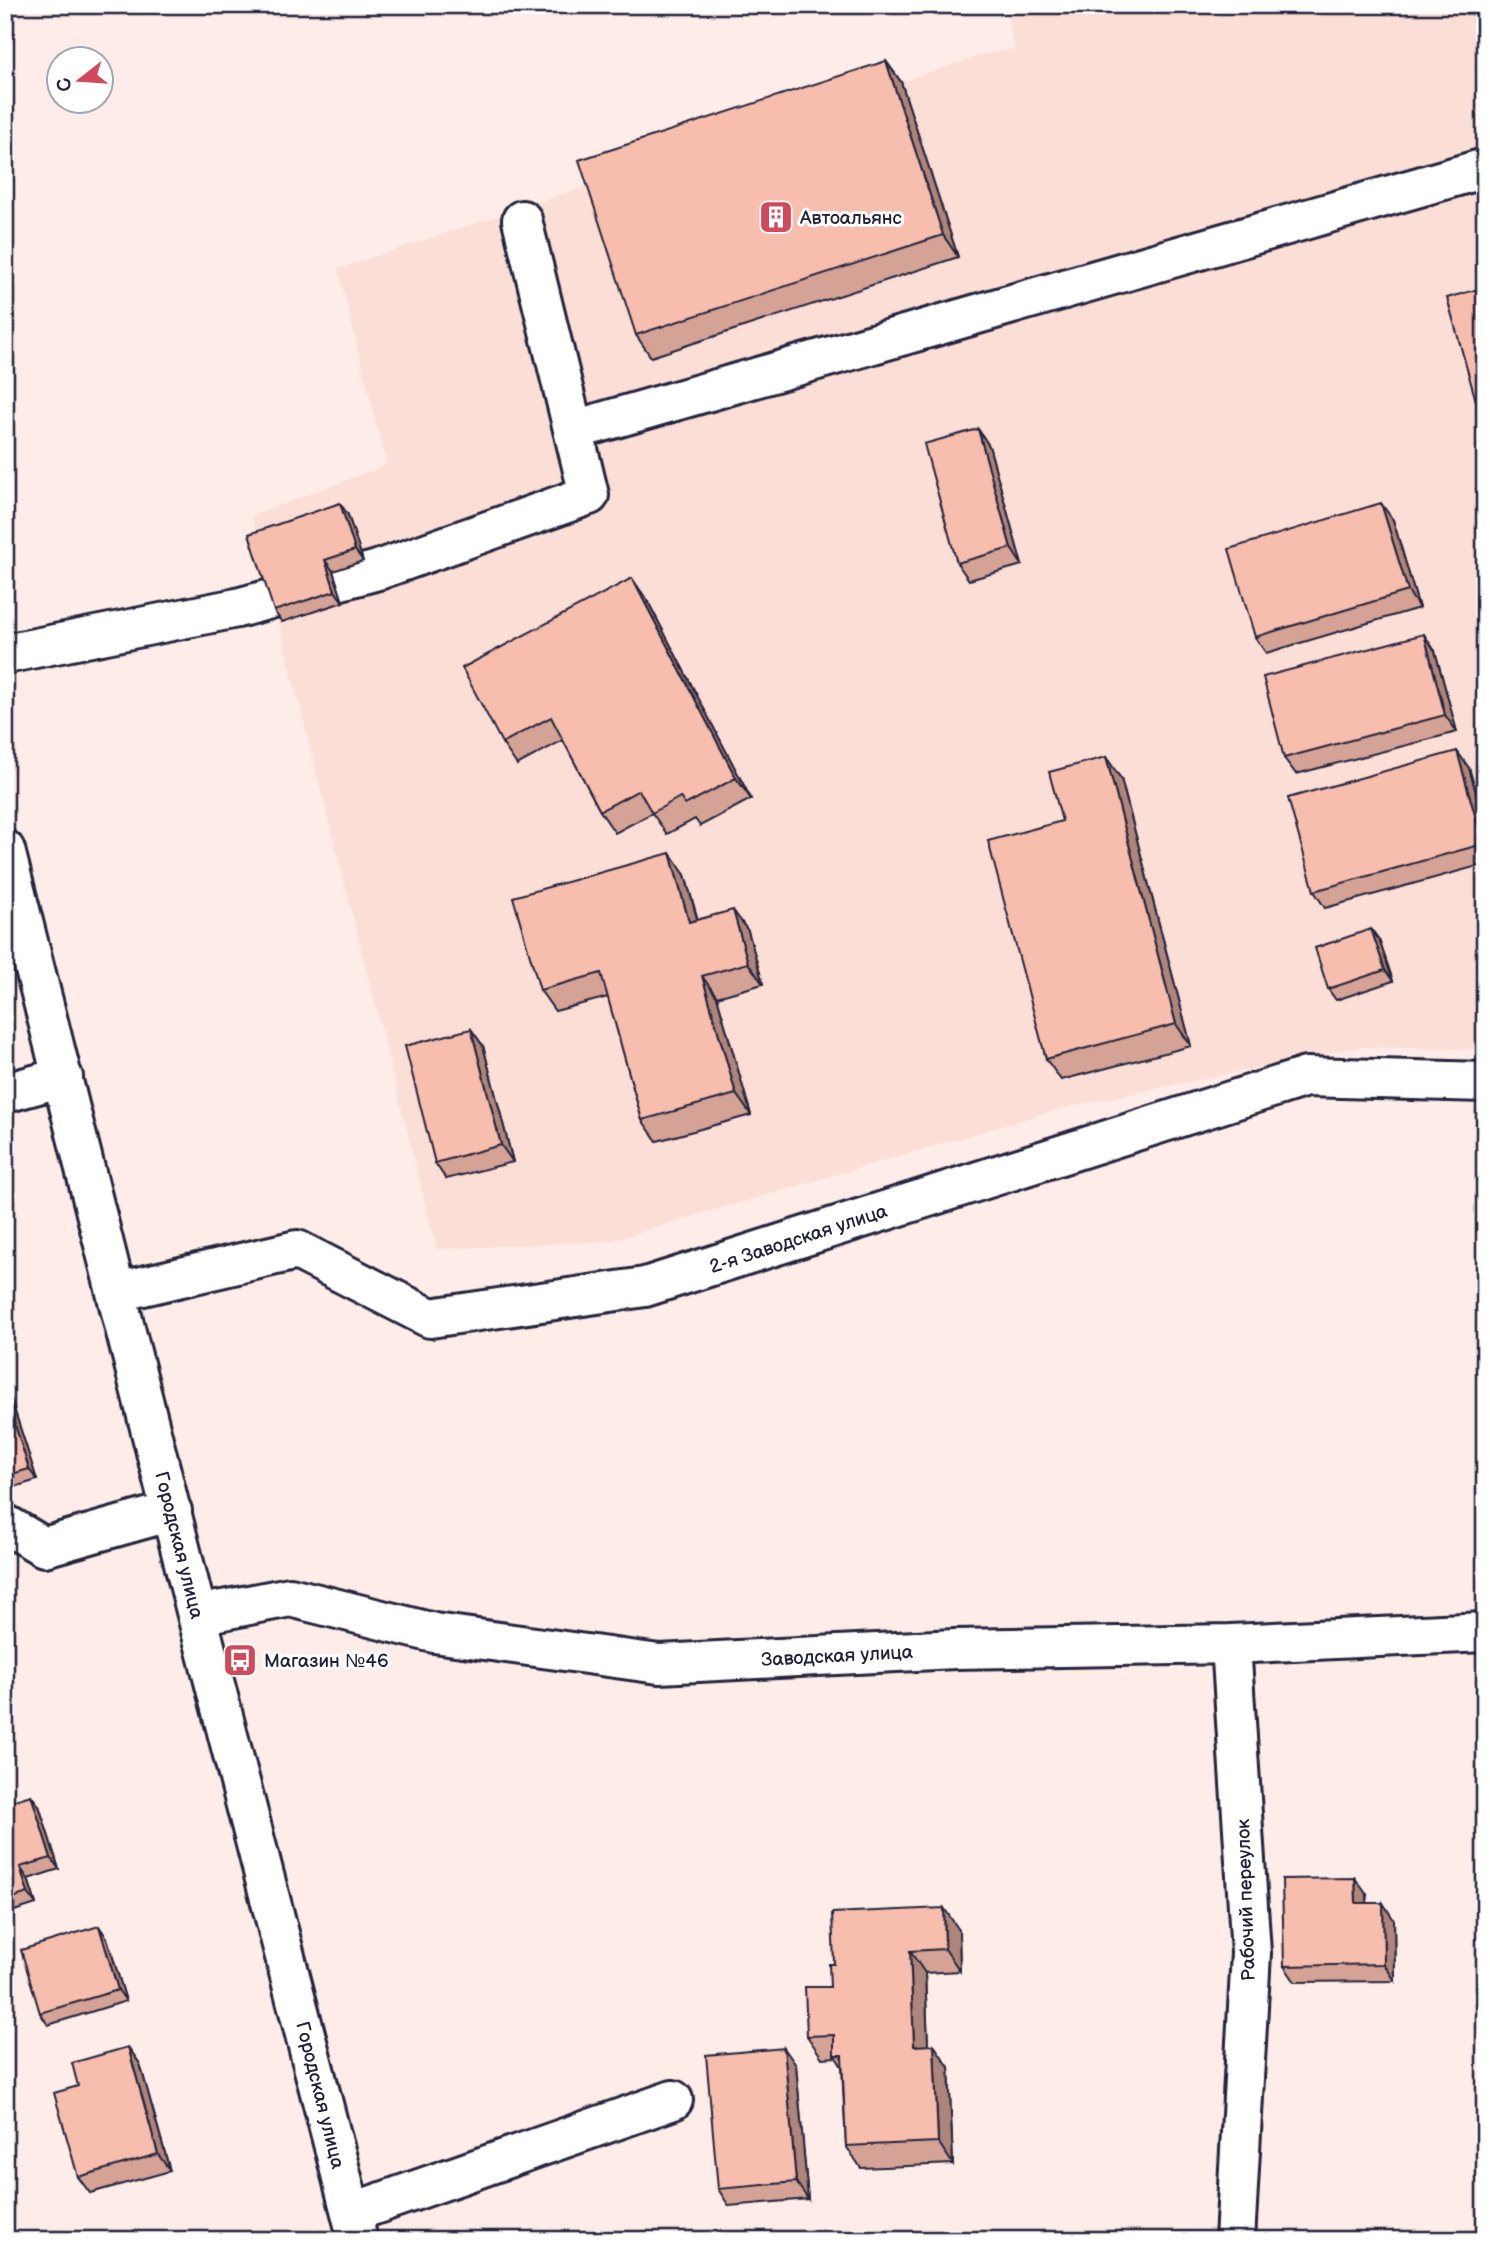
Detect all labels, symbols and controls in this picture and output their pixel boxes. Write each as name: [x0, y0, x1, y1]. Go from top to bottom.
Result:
north arrow: [46, 46, 116, 116]
text: С: [52, 75, 78, 94]
building icon: Автоальянс: [757, 198, 795, 236]
place label: Автоальянс: [799, 207, 903, 230]
street label: 2-я Заводская улица: [707, 1200, 890, 1279]
street label: Городская улица: [149, 1469, 208, 1621]
bus stop icon: Магазин №46: [221, 1641, 259, 1679]
street label: Заводская улица: [761, 1641, 913, 1672]
place label: Магазин №46: [264, 1650, 389, 1673]
street label: Рабочий переулок: [1232, 1818, 1261, 1982]
street label: Городская улица: [290, 2019, 349, 2171]

